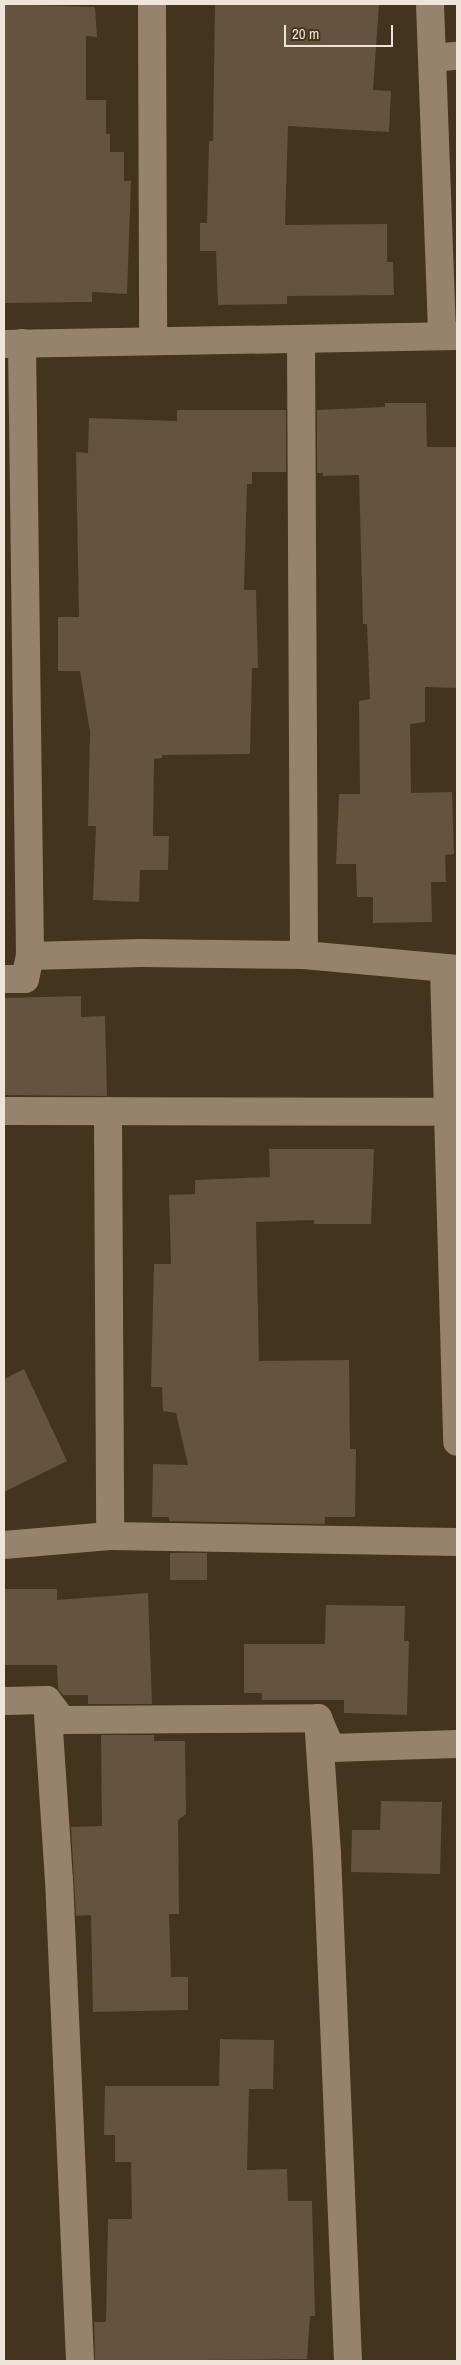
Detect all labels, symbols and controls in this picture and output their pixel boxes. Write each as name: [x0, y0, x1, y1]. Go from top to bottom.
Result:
scale bar: [286, 15, 395, 47]
text: 20 m: [292, 23, 319, 44]

